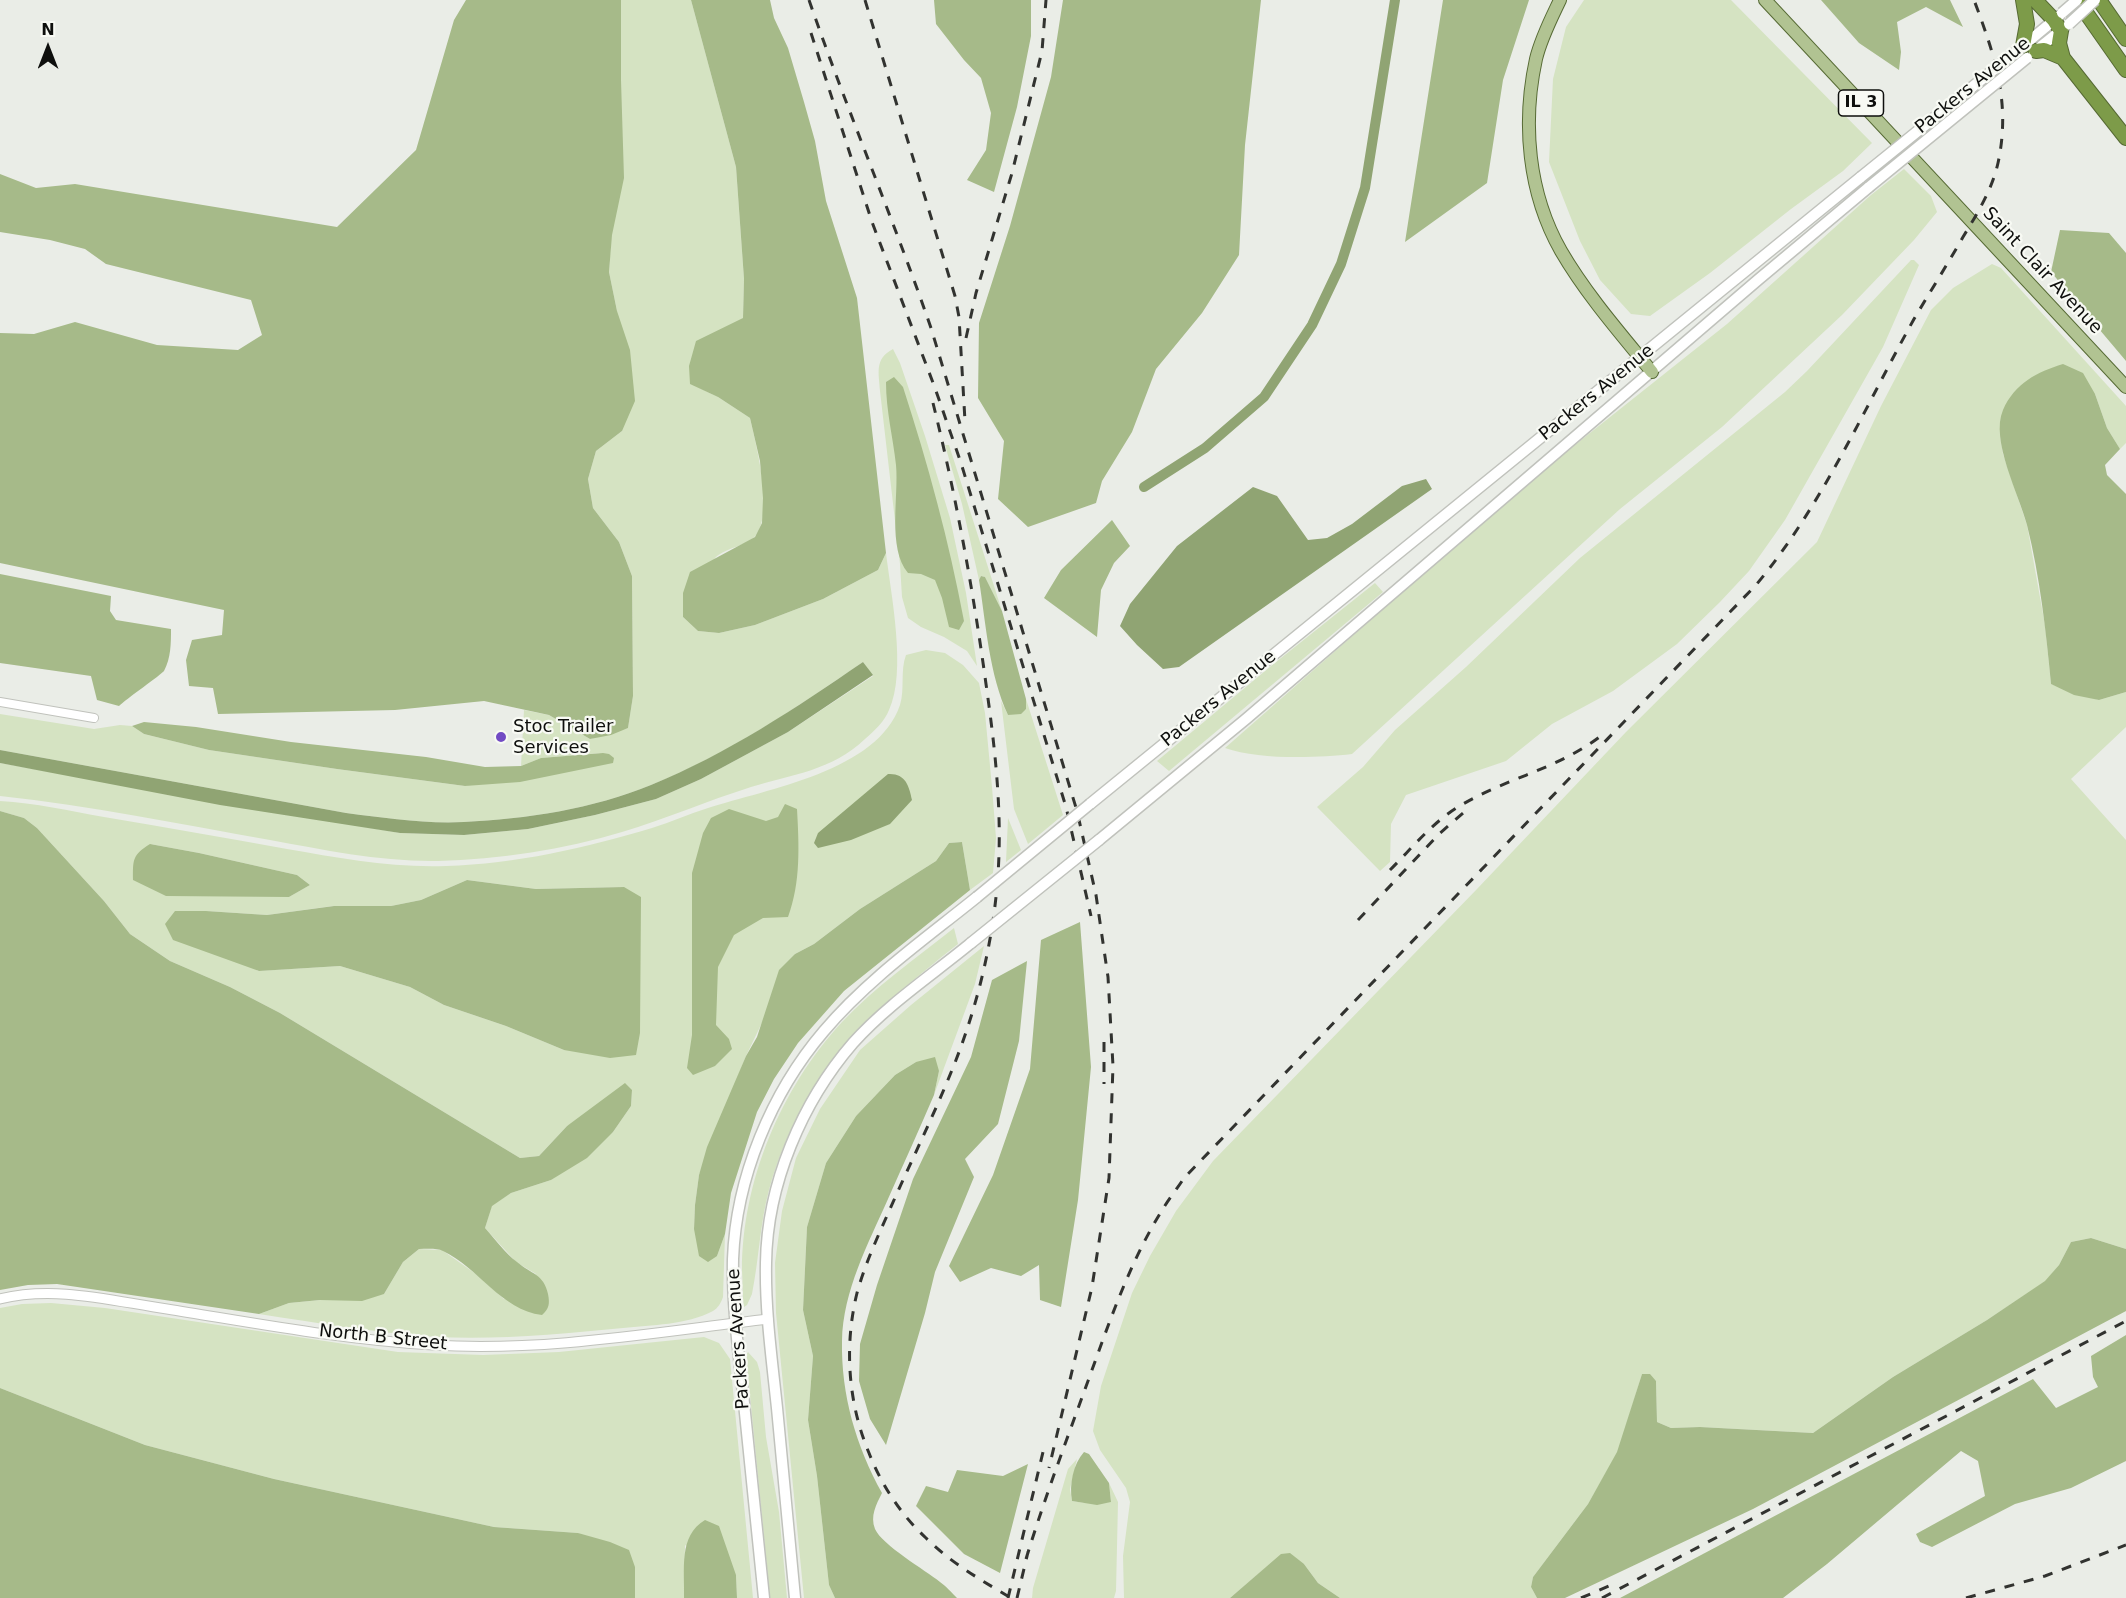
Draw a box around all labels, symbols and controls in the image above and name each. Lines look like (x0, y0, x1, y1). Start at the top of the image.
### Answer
north arrow (18, 18, 78, 78)
text: N (41, 20, 55, 39)
street label: Packers Avenue (1911, 33, 2035, 139)
road number: IL 3 (1838, 90, 1884, 116)
street label: Saint Clair Avenue (1978, 203, 2106, 339)
street label: Packers Avenue (1535, 340, 1659, 446)
street label: Packers Avenue (1157, 646, 1281, 752)
place label: Stoc Trailer Services (513, 716, 613, 758)
marker: Stoc Trailer Services (494, 730, 508, 744)
street label: Packers Avenue (723, 1268, 755, 1410)
street label: North B Street (318, 1321, 448, 1355)

